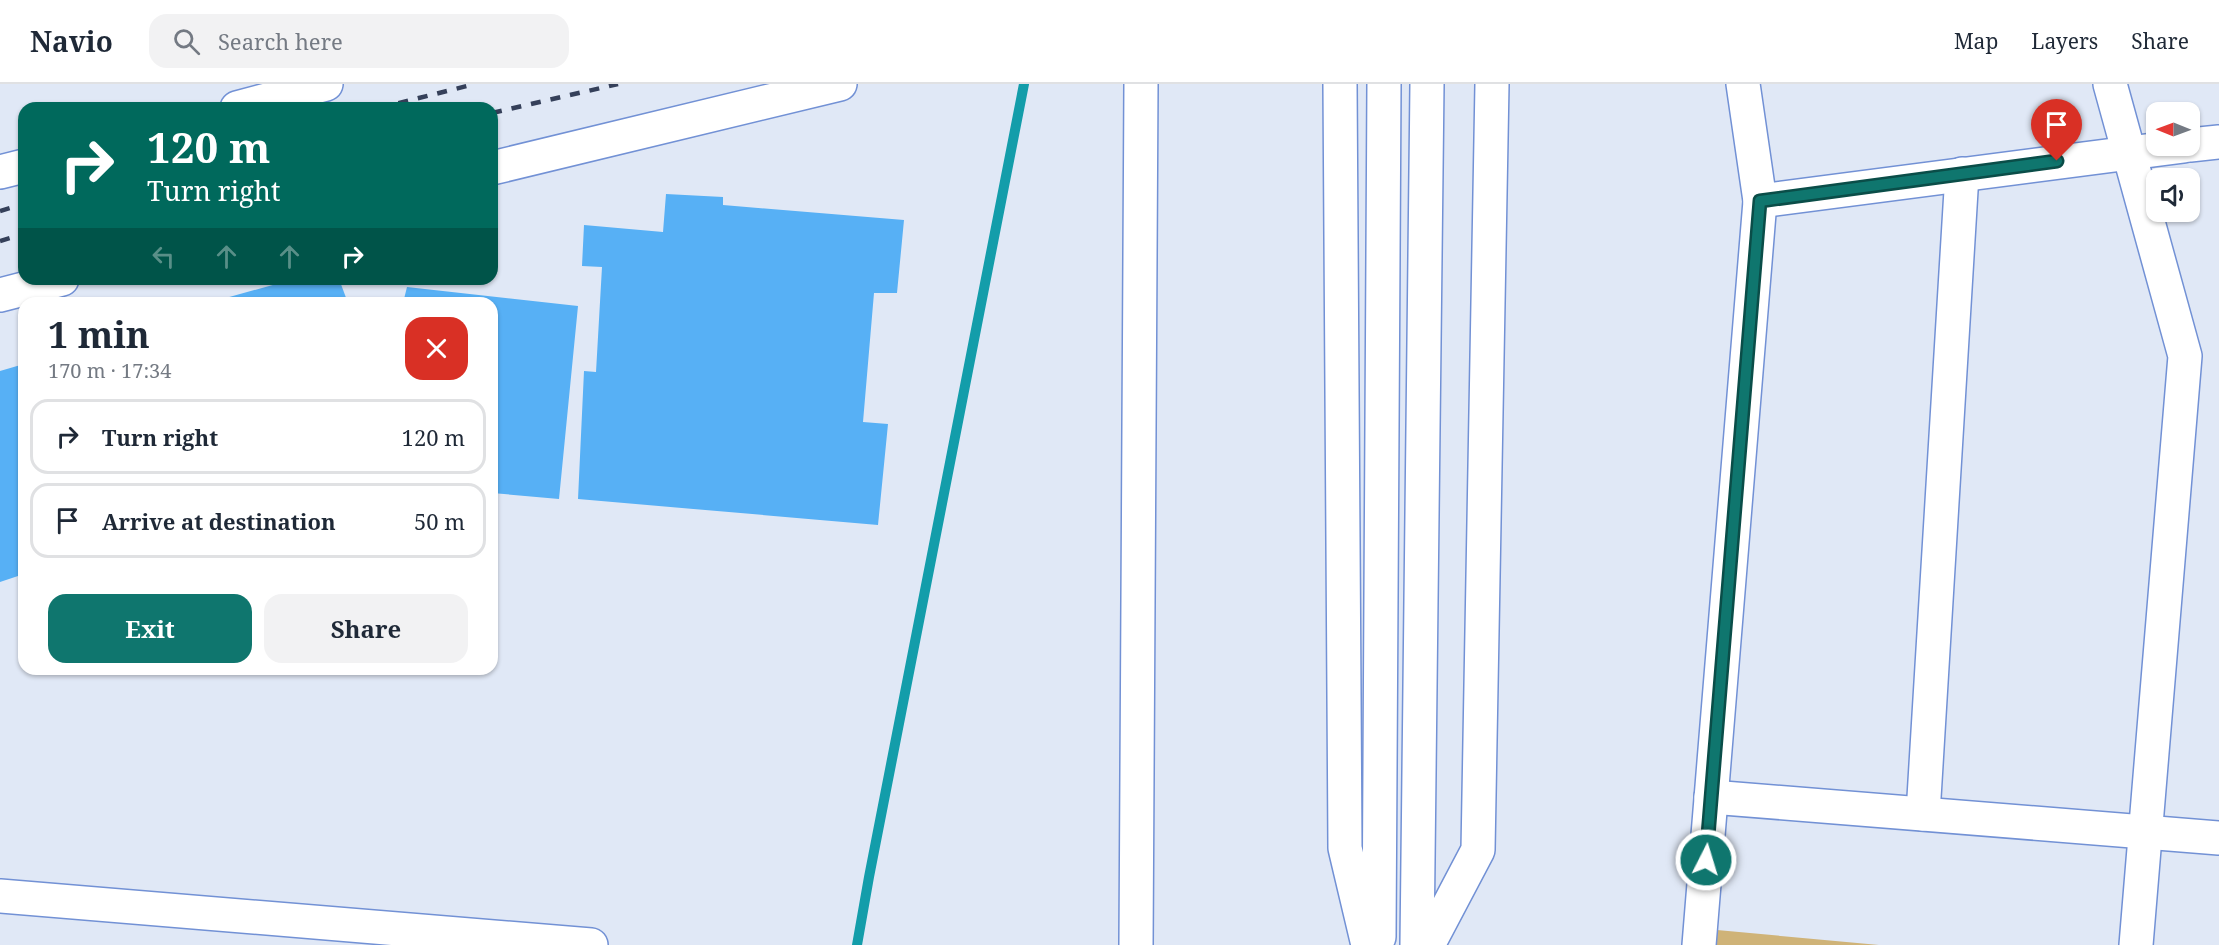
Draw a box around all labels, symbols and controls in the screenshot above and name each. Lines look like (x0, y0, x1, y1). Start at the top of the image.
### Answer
search box (149, 14, 569, 68)
text: Navio (30, 22, 113, 60)
icon: search (170, 25, 203, 58)
text: Search here (218, 26, 343, 56)
text: Map (1954, 27, 1998, 55)
text: Layers (2031, 27, 2098, 55)
text: Share (2131, 27, 2189, 55)
pin (2031, 99, 2082, 161)
north arrow (2146, 102, 2200, 156)
map controls (2146, 102, 2200, 222)
icon: arrive (2040, 108, 2073, 141)
text: 120 m (147, 118, 271, 175)
icon: right (48, 126, 126, 204)
button: sound (2146, 168, 2200, 222)
text: Turn right (147, 172, 280, 209)
icon: left (147, 240, 180, 273)
icon: ahead (210, 240, 243, 273)
icon: ahead (273, 240, 306, 273)
icon: right (336, 240, 369, 273)
text: 1 min (48, 310, 150, 359)
button: close (405, 317, 468, 380)
text: 170 m · 17:34 (48, 357, 171, 384)
icon: right (51, 420, 84, 453)
text: Turn right (102, 422, 218, 452)
text: 120 m (402, 422, 465, 452)
icon: arrive (51, 504, 84, 537)
text: Arrive at destination (102, 506, 336, 536)
text: 50 m (414, 506, 465, 536)
button: Exit (48, 594, 252, 663)
button: Share (264, 594, 468, 663)
position arrow (1674, 828, 1738, 892)

